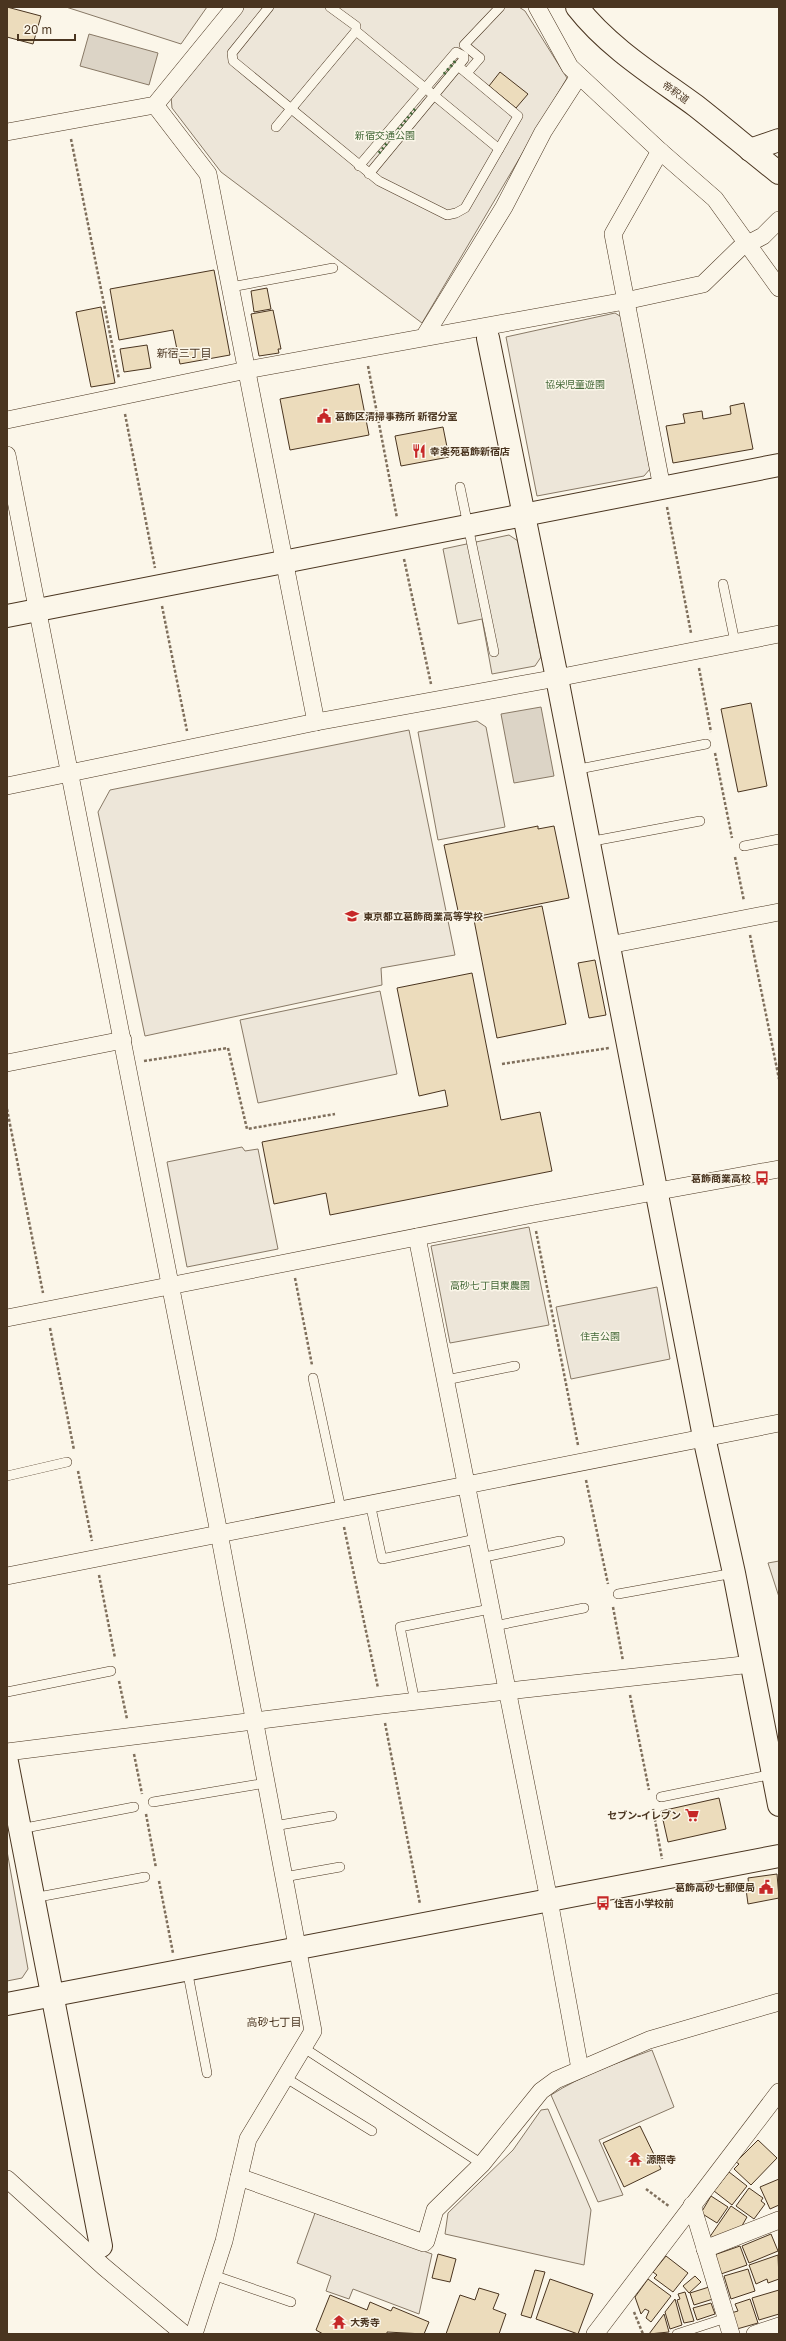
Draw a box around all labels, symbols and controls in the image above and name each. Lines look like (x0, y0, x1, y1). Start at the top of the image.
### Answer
scale bar (18, 16, 75, 42)
text: 20 m (24, 22, 52, 37)
street label: 帝釈道 (660, 78, 692, 106)
park label: 新宿交通公園 (355, 129, 415, 141)
district label: 新宿三丁目 (157, 346, 212, 359)
park label: 協栄児童遊園 (545, 378, 605, 390)
public building icon: 葛飾区清掃事務所 新宿分室 (316, 408, 332, 424)
place label: 葛飾区清掃事務所 新宿分室 (335, 410, 458, 422)
restaurant icon: 幸楽苑葛飾新宿店 (411, 443, 427, 459)
place label: 幸楽苑葛飾新宿店 (430, 445, 510, 457)
school or university icon: 東京都立葛飾商業高等学校 (344, 908, 360, 924)
place label: 東京都立葛飾商業高等学校 (363, 910, 483, 922)
bus stop icon: 葛飾商業高校 (754, 1170, 770, 1186)
place label: 葛飾商業高校 (691, 1172, 751, 1184)
park label: 高砂七丁目東農園 (450, 1279, 530, 1291)
park label: 住吉公園 (580, 1330, 620, 1342)
supermarket icon: セブン-イレブン (684, 1807, 700, 1823)
place label: セブン-イレブン (607, 1809, 681, 1821)
public building icon: 葛飾高砂七郵便局 (758, 1879, 774, 1895)
place label: 葛飾高砂七郵便局 (675, 1881, 755, 1893)
bus stop icon: 住吉小学校前 (595, 1895, 611, 1911)
place label: 住吉小学校前 (614, 1897, 674, 1909)
district label: 高砂七丁目 (247, 2015, 302, 2028)
temple icon: 源照寺 (627, 2151, 643, 2167)
place label: 源照寺 (646, 2153, 676, 2165)
temple icon: 大秀寺 (331, 2314, 347, 2330)
place label: 大秀寺 (350, 2316, 380, 2328)

